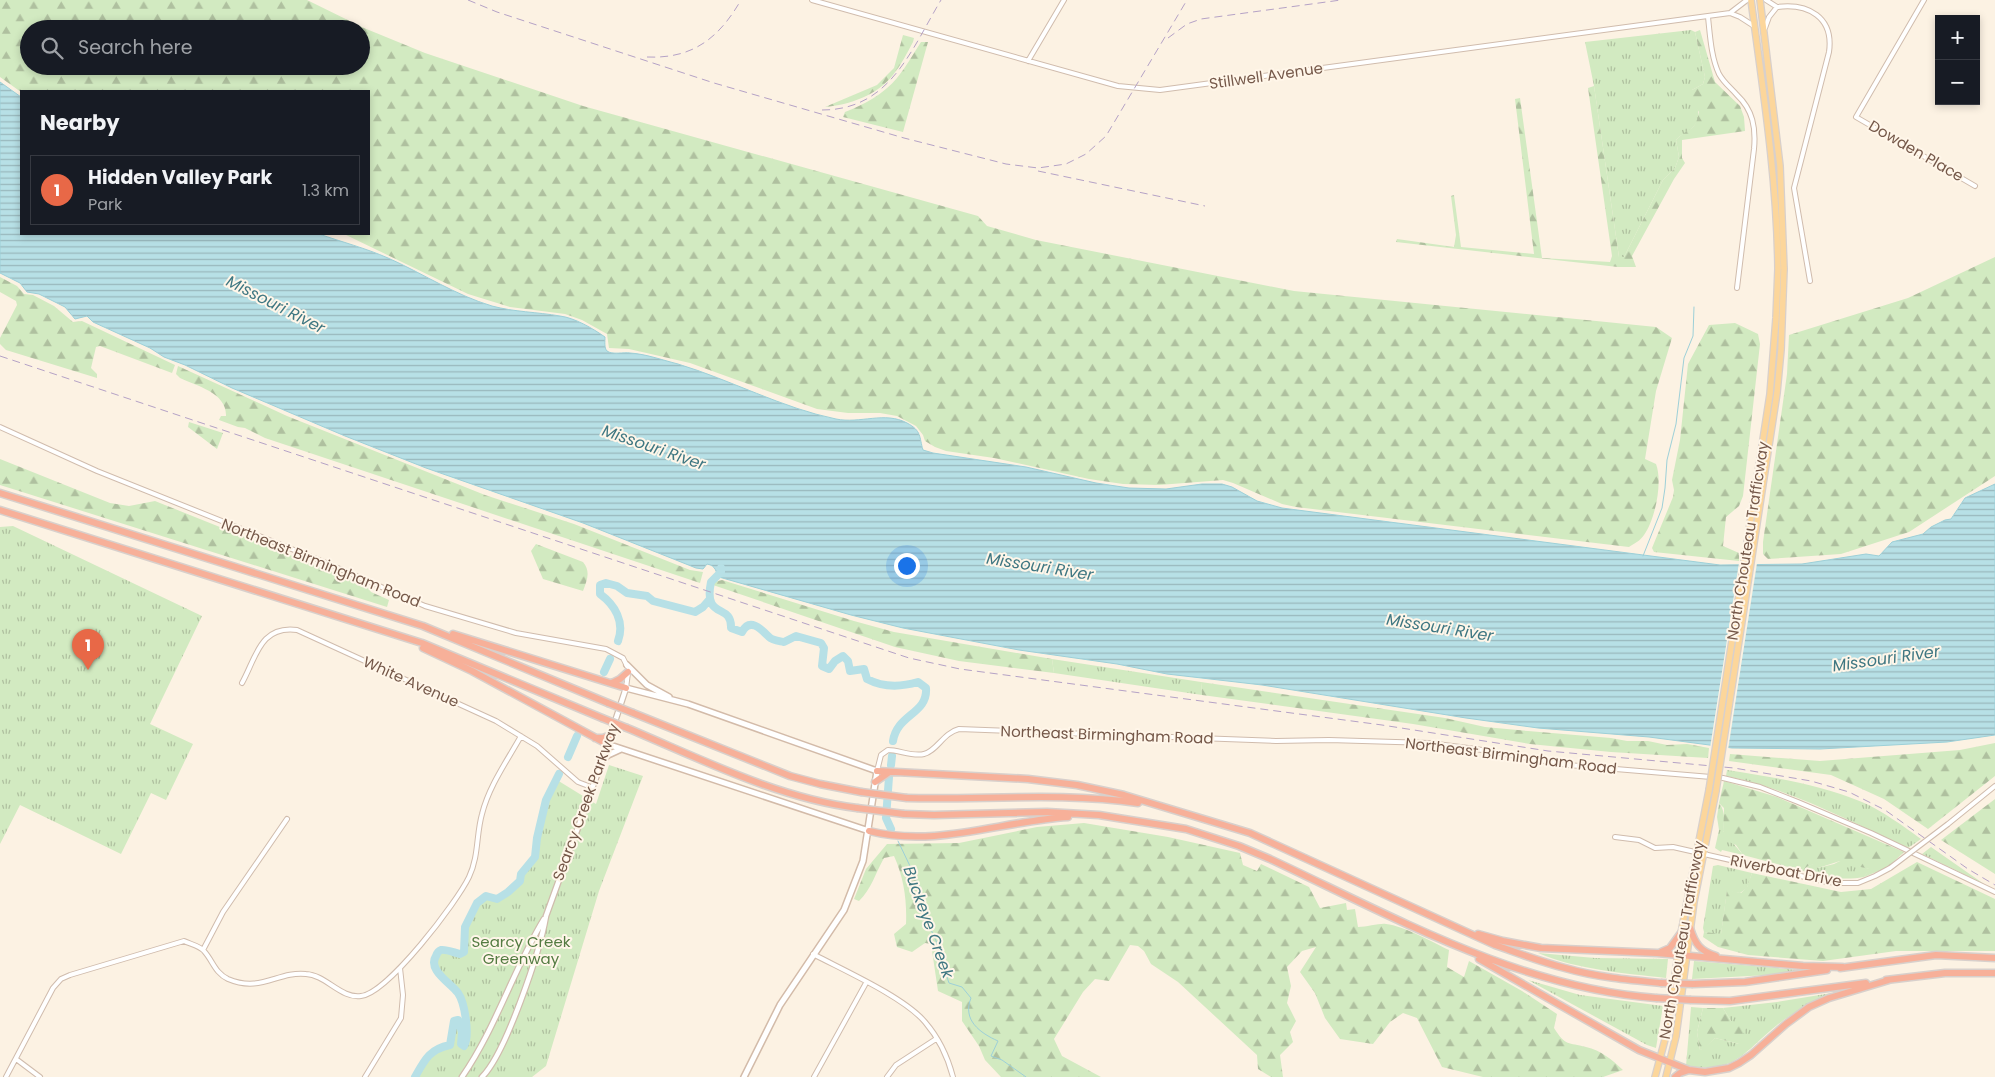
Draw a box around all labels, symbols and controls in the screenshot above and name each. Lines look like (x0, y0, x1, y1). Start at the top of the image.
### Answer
map controls (1935, 15, 1980, 105)
button: + (1935, 15, 1980, 60)
search box (20, 20, 370, 75)
icon: search (38, 34, 66, 62)
text: Search here (78, 34, 192, 61)
street label: Stillwell Avenue (1208, 57, 1324, 94)
button: − (1935, 60, 1980, 105)
text: Nearby (40, 108, 120, 137)
street label: Dowden Place (1865, 115, 1968, 186)
text: Hidden Valley Park (88, 164, 272, 191)
text: 1 (54, 179, 60, 202)
text: 1.3 km (302, 179, 349, 202)
text: Park (88, 193, 122, 216)
water label: Missouri River (222, 270, 330, 340)
water label: Missouri River (599, 419, 710, 476)
street label: North Chouteau Trafficway (1721, 439, 1774, 642)
street label: Northeast Birmingham Road (218, 513, 424, 612)
water label: Missouri River (985, 547, 1096, 586)
your location (894, 553, 920, 579)
water label: Missouri River (1385, 608, 1496, 647)
pin: 1 (72, 629, 104, 670)
water label: Missouri River (1831, 639, 1942, 677)
street label: White Avenue (360, 651, 463, 712)
street label: Searcy Creek Parkway (547, 720, 624, 883)
street label: Northeast Birmingham Road (1000, 720, 1214, 749)
street label: Northeast Birmingham Road (1404, 732, 1618, 779)
street label: North Chouteau Trafficway (1654, 839, 1709, 1041)
street label: Riverboat Drive (1729, 849, 1844, 892)
water label: Buckeye Creek (898, 863, 960, 982)
park label: Searcy Creek Greenway (472, 931, 571, 969)

